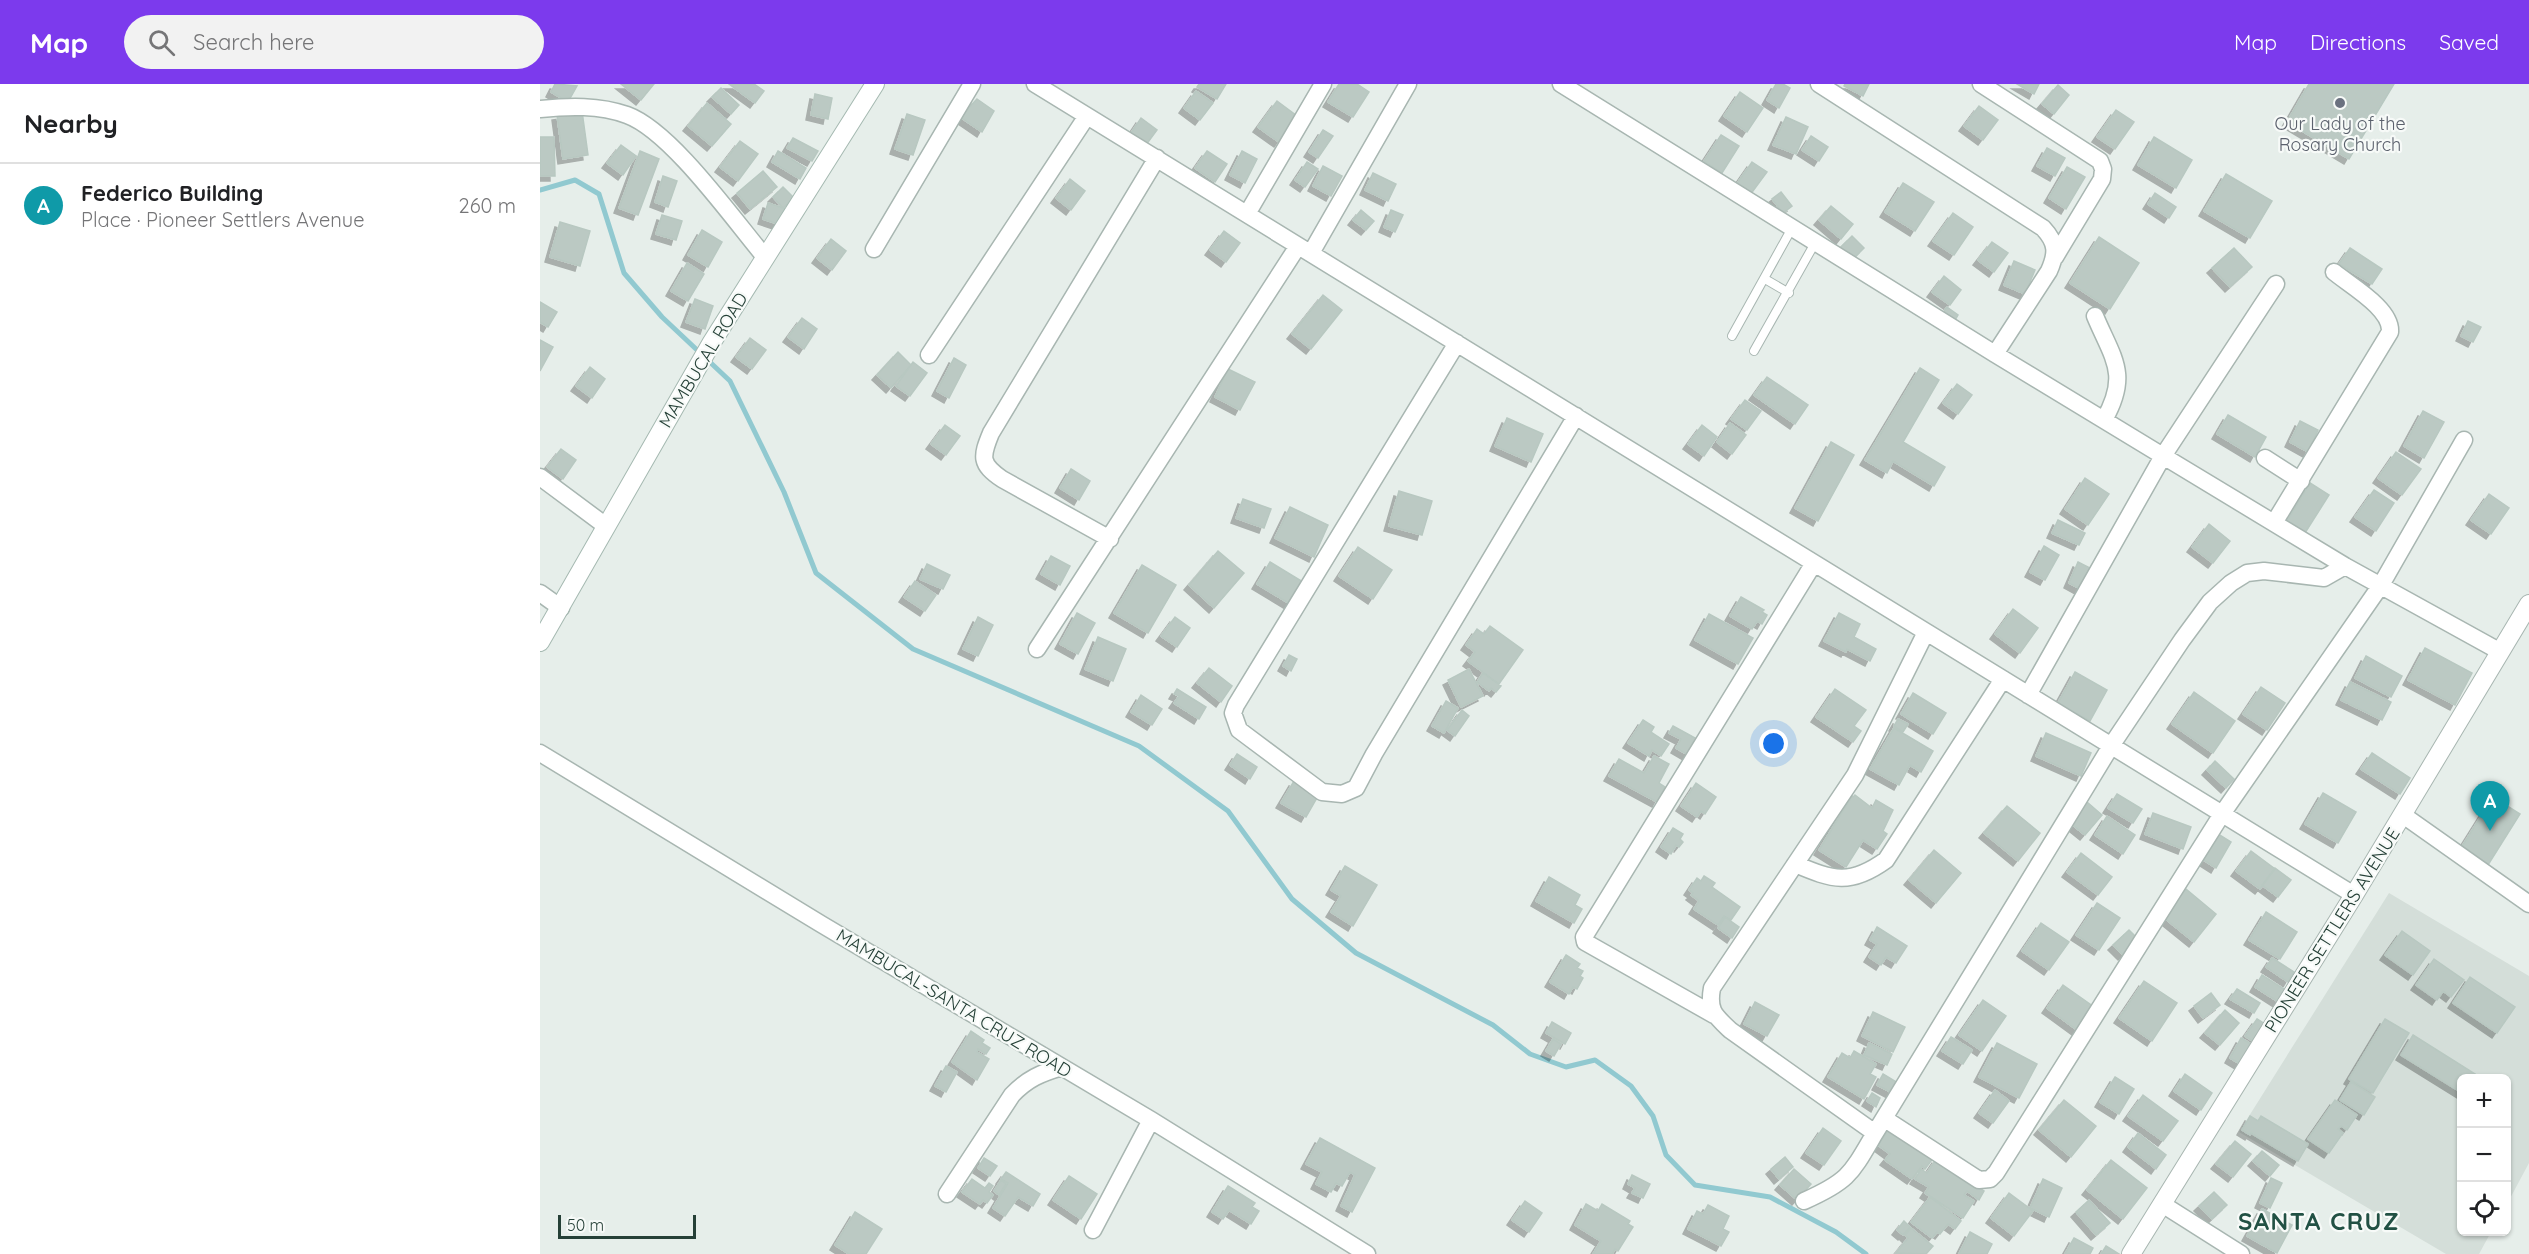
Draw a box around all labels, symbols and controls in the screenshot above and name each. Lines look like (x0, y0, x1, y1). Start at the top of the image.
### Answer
search box (124, 15, 544, 69)
text: Map (30, 25, 88, 60)
icon: search (145, 26, 178, 59)
text: Search here (193, 28, 315, 56)
text: Map (2234, 29, 2277, 55)
text: Directions (2310, 29, 2406, 55)
text: Saved (2439, 29, 2499, 55)
marker: Our Lady of the Rosary Church (2333, 96, 2347, 110)
text: Nearby (24, 107, 118, 140)
place label: Our Lady of the Rosary Church (2274, 112, 2406, 156)
text: Federico Building (81, 179, 263, 207)
text: A (37, 193, 50, 218)
text: 260 m (459, 193, 516, 218)
text: Place · Pioneer Settlers Avenue (81, 207, 364, 232)
street label: MAMBUCAL ROAD (653, 288, 753, 432)
your location (1759, 729, 1788, 758)
pin: A (2470, 782, 2510, 831)
street label: PIONEER SETTLERS AVENUE (2259, 823, 2405, 1037)
street label: MAMBUCAL-SANTA CRUZ ROAD (832, 923, 1076, 1083)
map controls (2457, 1074, 2511, 1236)
button: + (2457, 1074, 2511, 1128)
button: − (2457, 1128, 2511, 1182)
button: locate (2457, 1182, 2511, 1236)
district label: SANTA CRUZ (2238, 1206, 2400, 1236)
scale bar (558, 1212, 696, 1240)
text: 50 m (567, 1215, 604, 1235)

